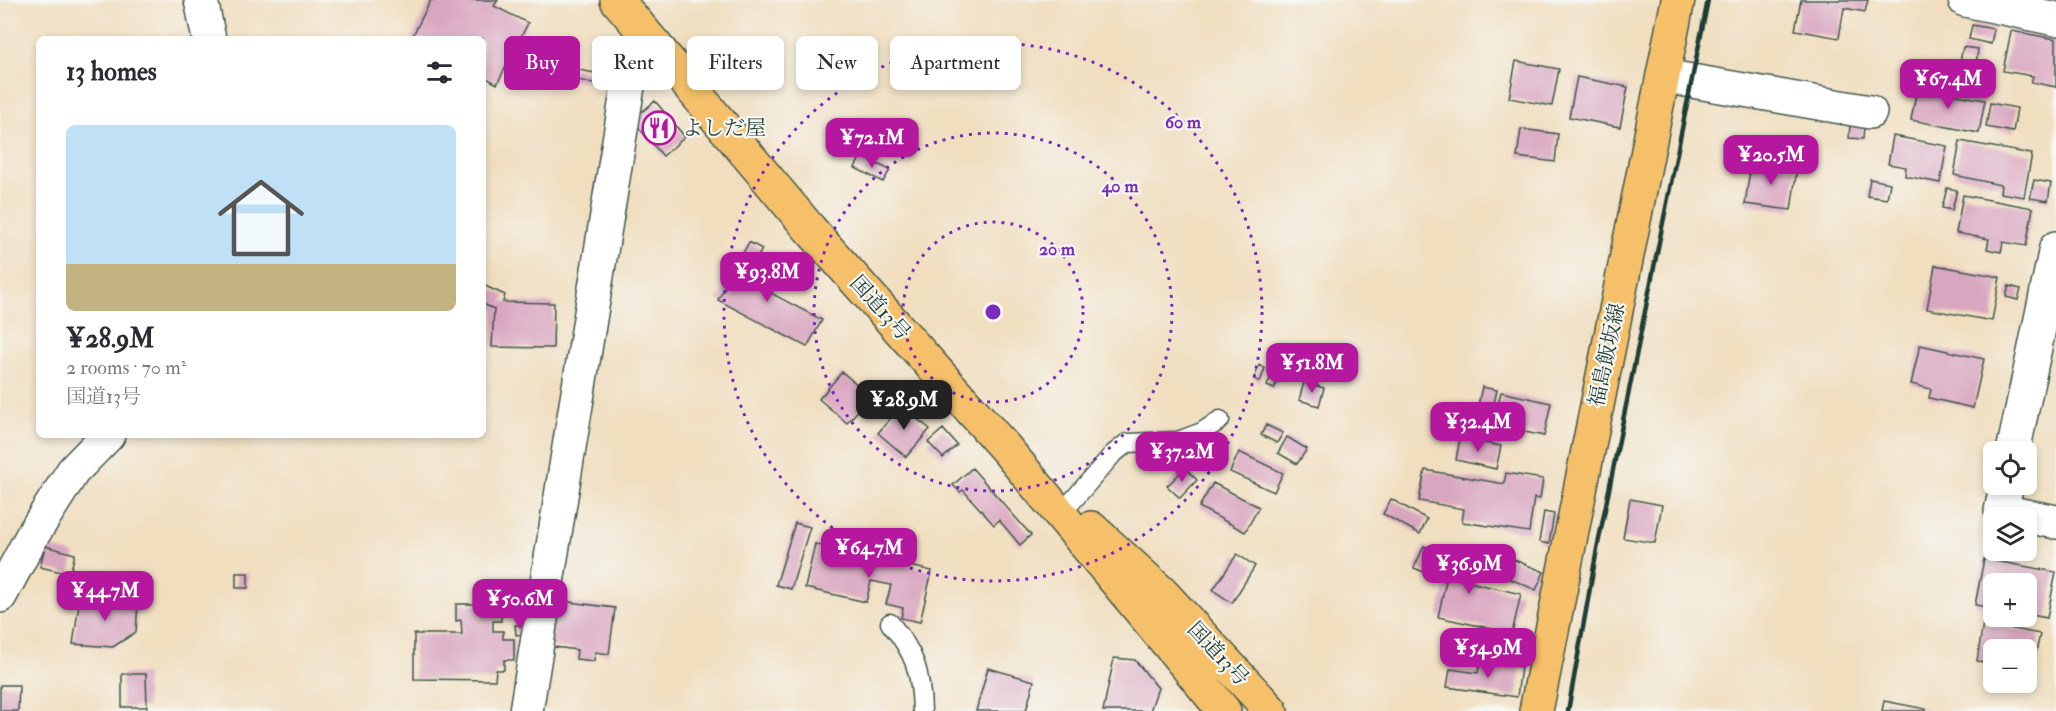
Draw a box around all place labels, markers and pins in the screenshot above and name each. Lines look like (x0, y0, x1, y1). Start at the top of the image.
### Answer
pin: ¥67.4M (1899, 59, 1997, 110)
restaurant icon: よしだ屋 (641, 110, 677, 146)
place label: よしだ屋 (682, 115, 766, 142)
pin: ¥72.1M (823, 118, 921, 169)
pin: ¥20.5M (1722, 135, 1820, 186)
pin: ¥93.8M (718, 252, 816, 303)
centre of rings (983, 302, 1003, 322)
pin: ¥51.8M (1263, 343, 1361, 394)
pin: ¥28.9M (855, 380, 953, 431)
pin: ¥32.4M (1429, 402, 1527, 453)
pin: ¥37.2M (1133, 432, 1231, 483)
pin: ¥64.7M (820, 528, 918, 579)
pin: ¥36.9M (1420, 544, 1518, 595)
pin: ¥44.7M (56, 571, 154, 622)
pin: ¥50.6M (471, 579, 569, 630)
pin: ¥54.9M (1439, 628, 1537, 679)

